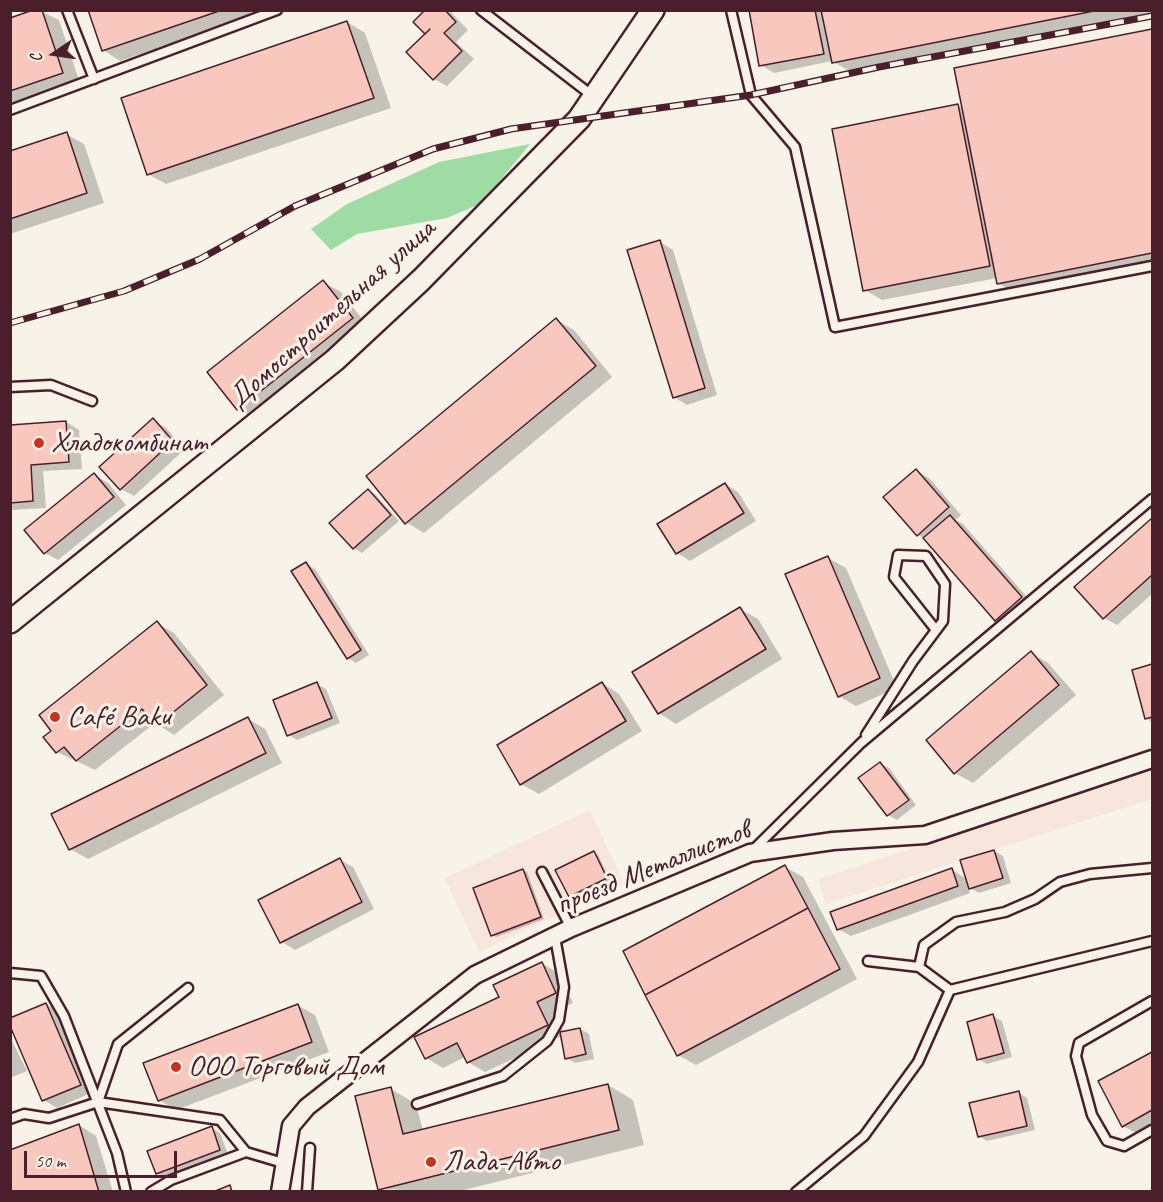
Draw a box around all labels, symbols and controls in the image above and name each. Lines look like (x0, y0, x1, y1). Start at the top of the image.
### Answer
north arrow (24, 24, 84, 84)
text: С (26, 52, 47, 64)
street label: Домостроительная улица (221, 211, 443, 417)
place label: Хладокомбинат (51, 425, 207, 461)
marker: Хладокомбинат (32, 436, 46, 450)
place label: Café Baku (67, 699, 171, 735)
marker: Café Baku (48, 710, 62, 724)
street label: проезд Металлистов (551, 813, 755, 923)
place label: ООО Торговый Дом (188, 1049, 384, 1085)
marker: ООО Торговый Дом (169, 1060, 183, 1074)
scale bar (27, 1139, 180, 1177)
place label: Лада-Авто (443, 1144, 560, 1180)
text: 50 m (35, 1150, 66, 1172)
marker: Лада-Авто (424, 1155, 438, 1169)

